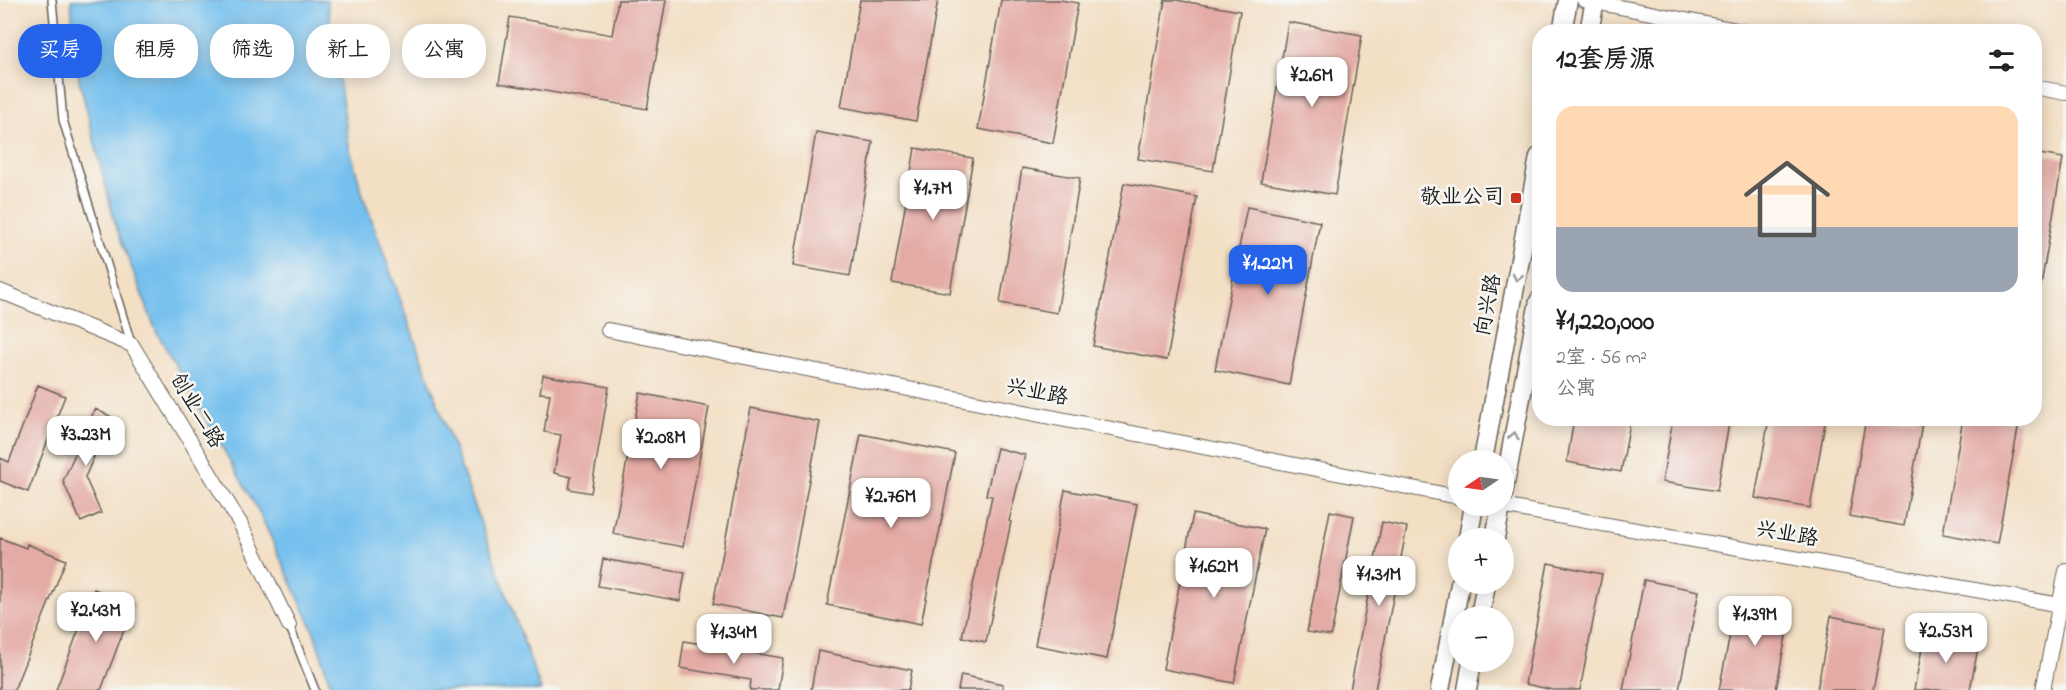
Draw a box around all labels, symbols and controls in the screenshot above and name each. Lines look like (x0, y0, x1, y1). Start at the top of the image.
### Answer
chip: 买房 (18, 24, 102, 78)
chip: 租房 (114, 24, 198, 78)
chip: 筛选 (210, 24, 294, 78)
chip: 新上 (306, 24, 390, 78)
chip: 公寓 (402, 24, 486, 78)
text: 12套房源 (1556, 42, 1655, 80)
icon: filters (1985, 44, 2018, 77)
pin: ¥2.6M (1270, 57, 1354, 108)
text: ¥2.6M (1291, 62, 1333, 91)
icon: home (1733, 145, 1841, 253)
pin: ¥1.7M (891, 170, 975, 221)
text: ¥1.7M (914, 175, 952, 204)
place label: 敬业公司 (1420, 183, 1504, 213)
marker: 敬业公司 (1509, 191, 1523, 205)
pin: ¥1.22M (1219, 245, 1317, 296)
text: ¥1.22M (1243, 250, 1293, 279)
street label: 向兴路 (1468, 271, 1510, 339)
one-way arrow (1511, 271, 1524, 281)
text: ¥1,220,000 (1556, 304, 1654, 342)
text: 2室 · 56 m² (1556, 344, 1647, 373)
street label: 创业二路 (162, 367, 230, 455)
street label: 兴业路 (1003, 372, 1071, 414)
text: 公寓 (1556, 375, 1596, 404)
pin: ¥3.23M (37, 416, 135, 467)
pin: ¥2.08M (612, 419, 710, 470)
text: ¥3.23M (61, 421, 111, 450)
text: ¥2.08M (636, 424, 686, 453)
one-way arrow (1507, 432, 1520, 442)
north arrow (1448, 450, 1514, 516)
map controls (1448, 450, 1514, 672)
pin: ¥2.76M (842, 478, 940, 529)
text: ¥2.76M (866, 483, 917, 512)
street label: 兴业路 (1753, 515, 1821, 555)
button: + (1448, 528, 1514, 594)
pin: ¥1.62M (1165, 548, 1263, 599)
text: ¥1.62M (1189, 553, 1239, 582)
pin: ¥1.31M (1330, 556, 1428, 607)
text: ¥1.31M (1357, 561, 1402, 590)
pin: ¥2.43M (47, 592, 145, 643)
pin: ¥1.39M (1706, 596, 1804, 647)
text: ¥2.43M (71, 597, 121, 626)
text: ¥1.39M (1733, 601, 1777, 630)
button: − (1448, 606, 1514, 672)
pin: ¥2.53M (1897, 613, 1995, 664)
pin: ¥1.34M (685, 614, 783, 665)
text: ¥2.53M (1919, 618, 1973, 647)
text: ¥1.34M (711, 619, 757, 648)

